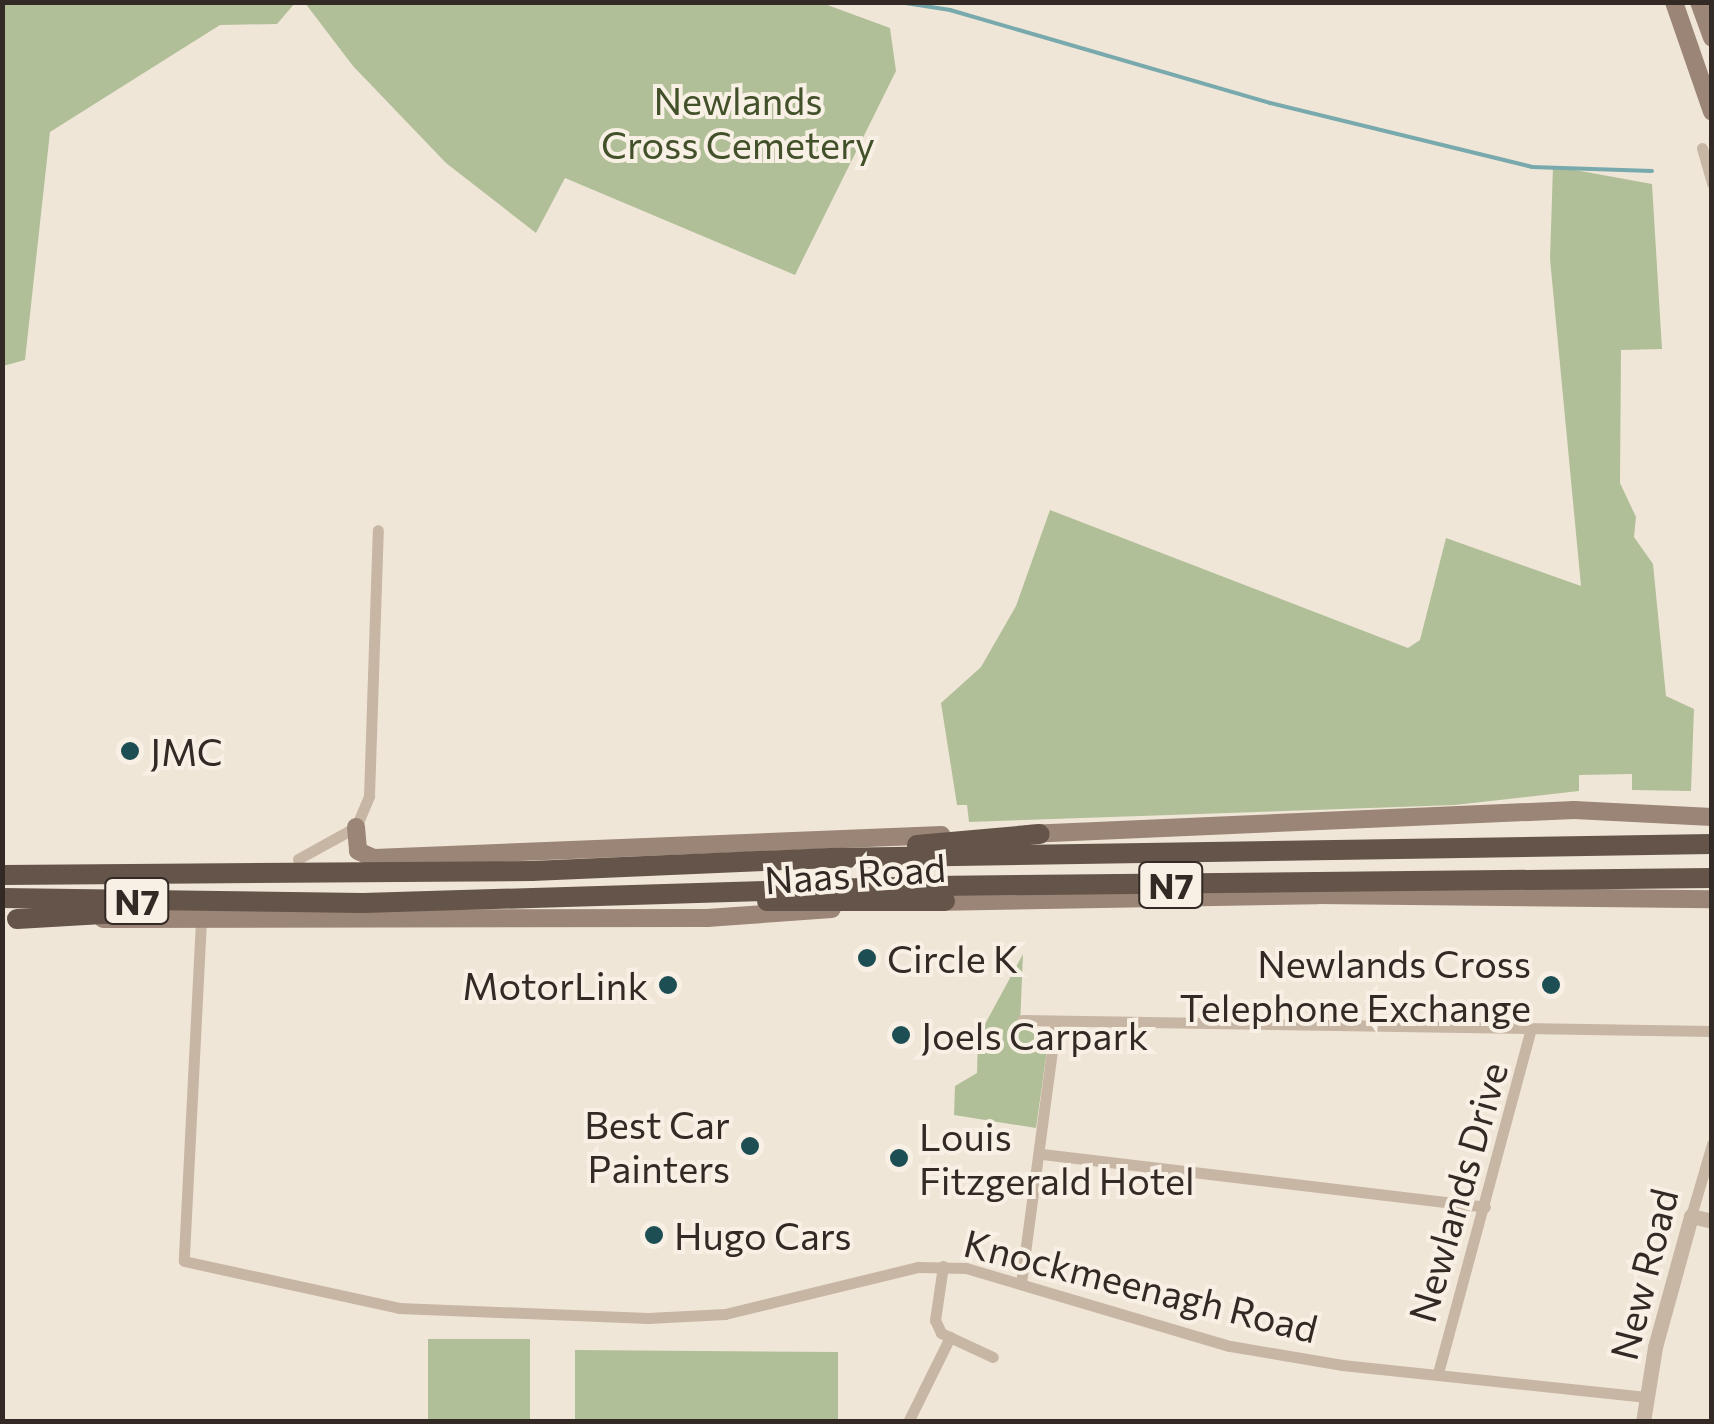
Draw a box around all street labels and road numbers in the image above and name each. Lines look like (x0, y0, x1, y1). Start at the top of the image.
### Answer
street label: Naas Road (763, 844, 947, 902)
road number: N7 (1136, 855, 1206, 915)
road number: N7 (102, 871, 172, 931)
street label: Newlands Drive (1398, 1057, 1516, 1327)
street label: New Road (1600, 1184, 1686, 1364)
street label: Knockmeenagh Road (960, 1219, 1322, 1351)

